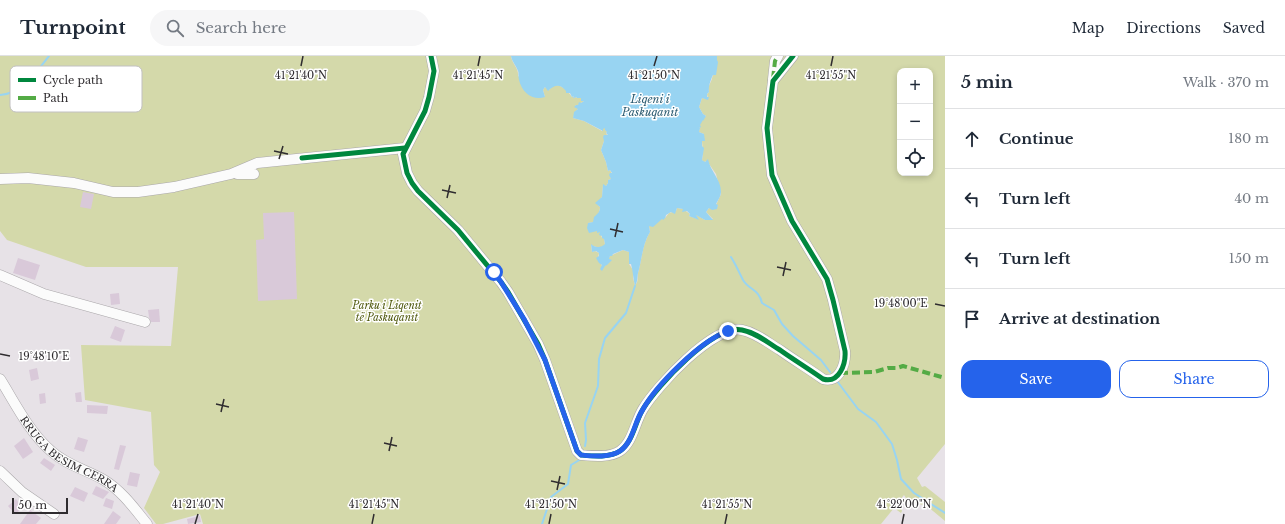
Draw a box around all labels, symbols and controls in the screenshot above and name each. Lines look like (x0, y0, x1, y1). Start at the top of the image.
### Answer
search box (150, 10, 430, 46)
text: Turnpoint (20, 16, 126, 39)
icon: search (164, 17, 186, 39)
text: Search here (196, 18, 286, 37)
text: Map (1072, 19, 1104, 37)
text: Directions (1126, 19, 1201, 37)
text: Saved (1223, 19, 1265, 37)
legend (10, 66, 142, 112)
map controls (897, 68, 933, 176)
button: + (897, 68, 933, 104)
text: 41°21'40"N (275, 69, 327, 82)
text: 41°21'45"N (453, 69, 503, 82)
text: 41°21'50"N (628, 69, 680, 82)
text: 41°21'55"N (806, 69, 856, 82)
text: 5 min (961, 72, 1013, 93)
text: Cycle path (43, 73, 103, 87)
text: Walk · 370 m (1183, 74, 1269, 91)
text: Path (43, 91, 69, 105)
water label: Liqeni i Paskuqanit (621, 92, 678, 119)
button: − (897, 104, 933, 140)
icon: ahead (961, 128, 983, 150)
text: Continue (999, 129, 1074, 148)
text: 180 m (1228, 130, 1269, 147)
button: locate (897, 140, 933, 176)
icon: left (961, 188, 983, 210)
text: Turn left (999, 189, 1070, 208)
text: 40 m (1234, 190, 1269, 207)
icon: left (961, 248, 983, 270)
text: Turn left (999, 249, 1070, 268)
text: 150 m (1229, 250, 1269, 267)
route start (485, 263, 503, 281)
text: 19°48'00"E (874, 297, 928, 310)
park label: Parku i Liqenit të Paskuqanit (351, 299, 422, 324)
icon: arrive (961, 308, 983, 330)
text: Arrive at destination (999, 309, 1160, 328)
route end (719, 322, 737, 340)
text: 19°48'10"E (19, 350, 69, 363)
button: Save (961, 360, 1111, 398)
button: Share (1119, 360, 1269, 398)
street label: RRUGA BESIM CERRA (18, 414, 121, 495)
scale bar (12, 496, 68, 515)
text: 50 m (18, 498, 47, 512)
text: 41°21'40"N (172, 498, 224, 511)
text: 41°21'45"N (349, 498, 399, 511)
text: 41°21'50"N (525, 498, 577, 511)
text: 41°21'55"N (702, 498, 752, 511)
text: 41°22'00"N (876, 498, 932, 511)

